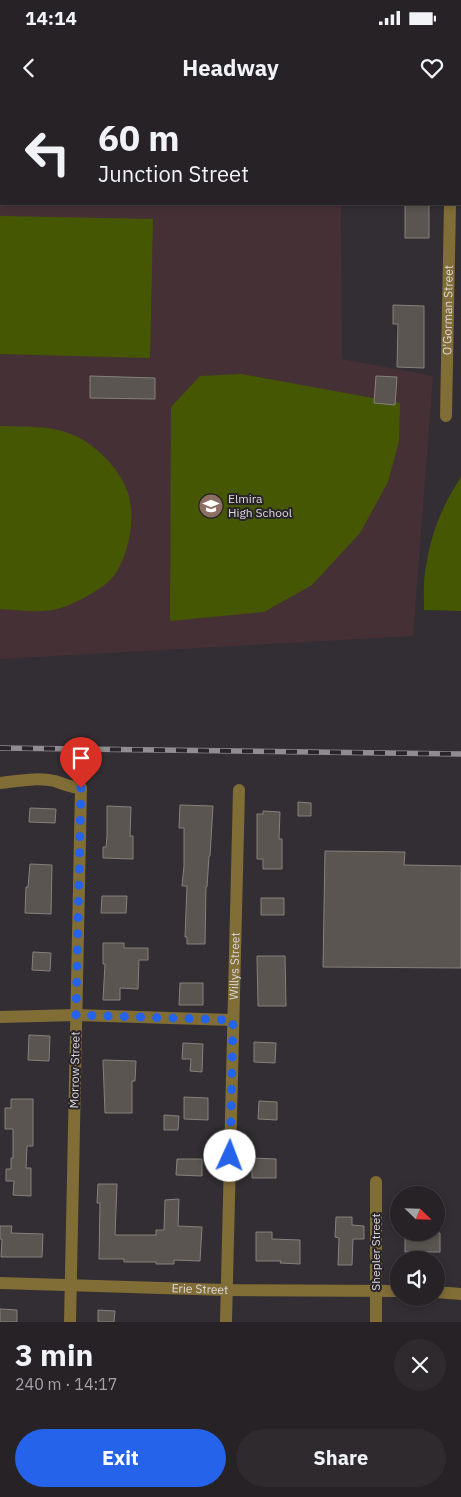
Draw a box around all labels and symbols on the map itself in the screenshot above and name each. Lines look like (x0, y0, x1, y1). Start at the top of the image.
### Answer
street label: O'Gorman Street (439, 265, 456, 355)
place label: Elmira High School (228, 491, 292, 520)
school or university icon: Elmira High School (198, 493, 224, 519)
pin (60, 737, 102, 788)
street label: Willys Street (226, 932, 243, 1000)
street label: Morrow Street (66, 1031, 83, 1109)
position arrow (203, 1129, 255, 1181)
north arrow (390, 1186, 445, 1241)
street label: Shepler Street (368, 1213, 383, 1291)
street label: Erie Street (171, 1280, 228, 1297)

